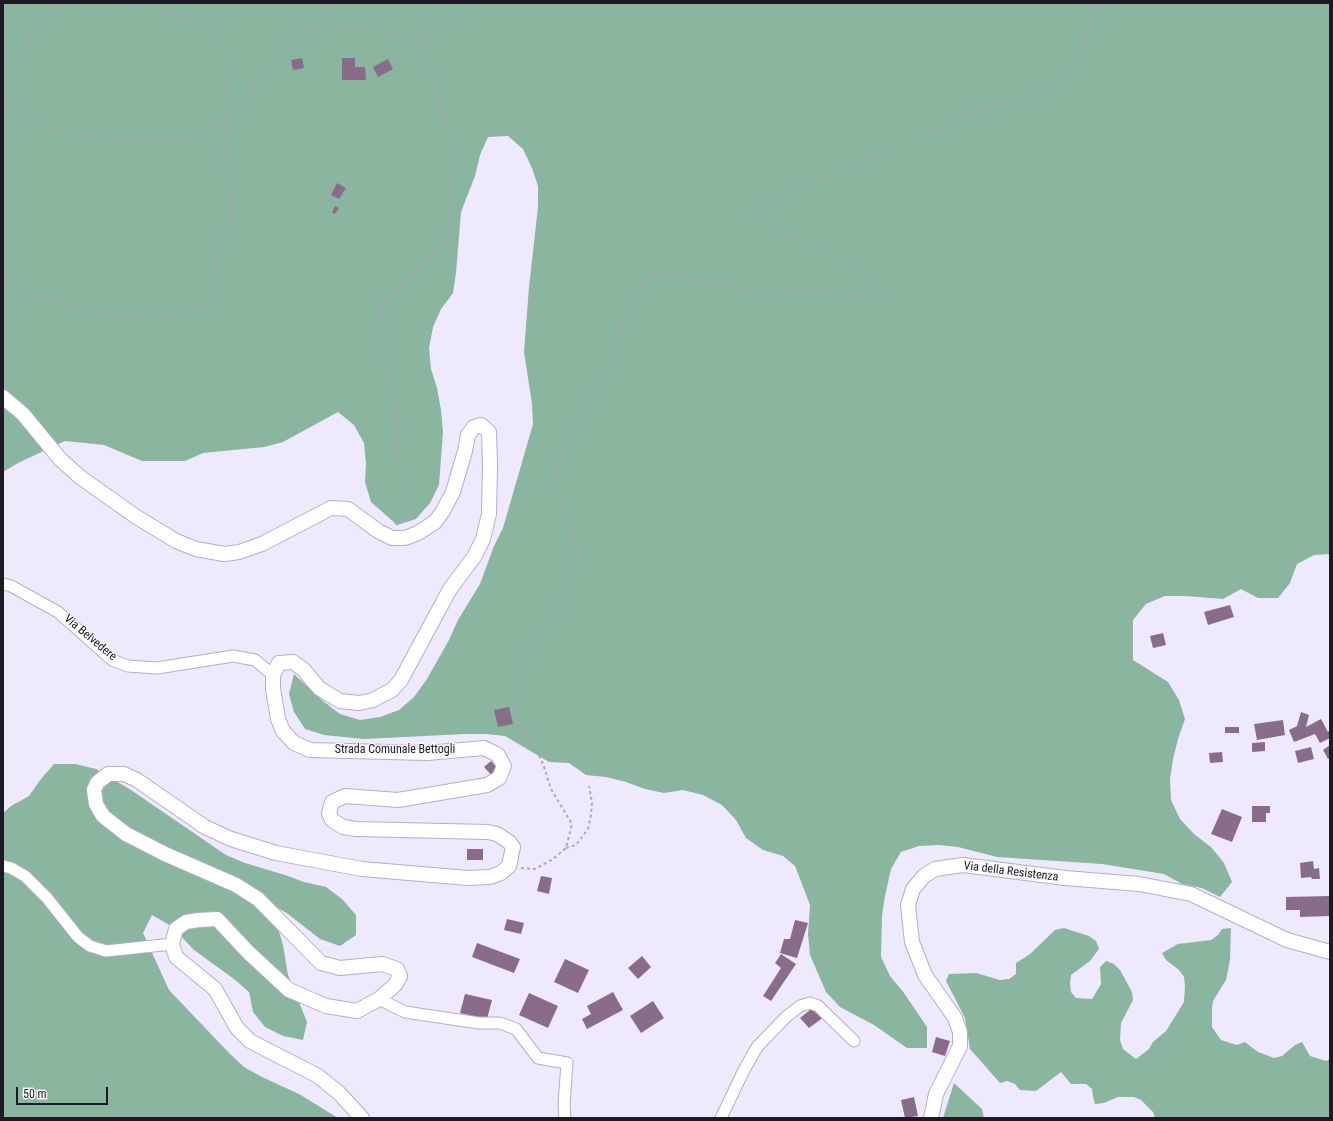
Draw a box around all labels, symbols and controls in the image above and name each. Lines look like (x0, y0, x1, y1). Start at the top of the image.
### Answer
street label: Via Belvedere (61, 612, 119, 664)
street label: Strada Comunale Bettogli (335, 743, 455, 757)
street label: Via della Resistenza (963, 859, 1059, 885)
scale bar (18, 1079, 110, 1105)
text: 50 m (23, 1087, 47, 1101)

